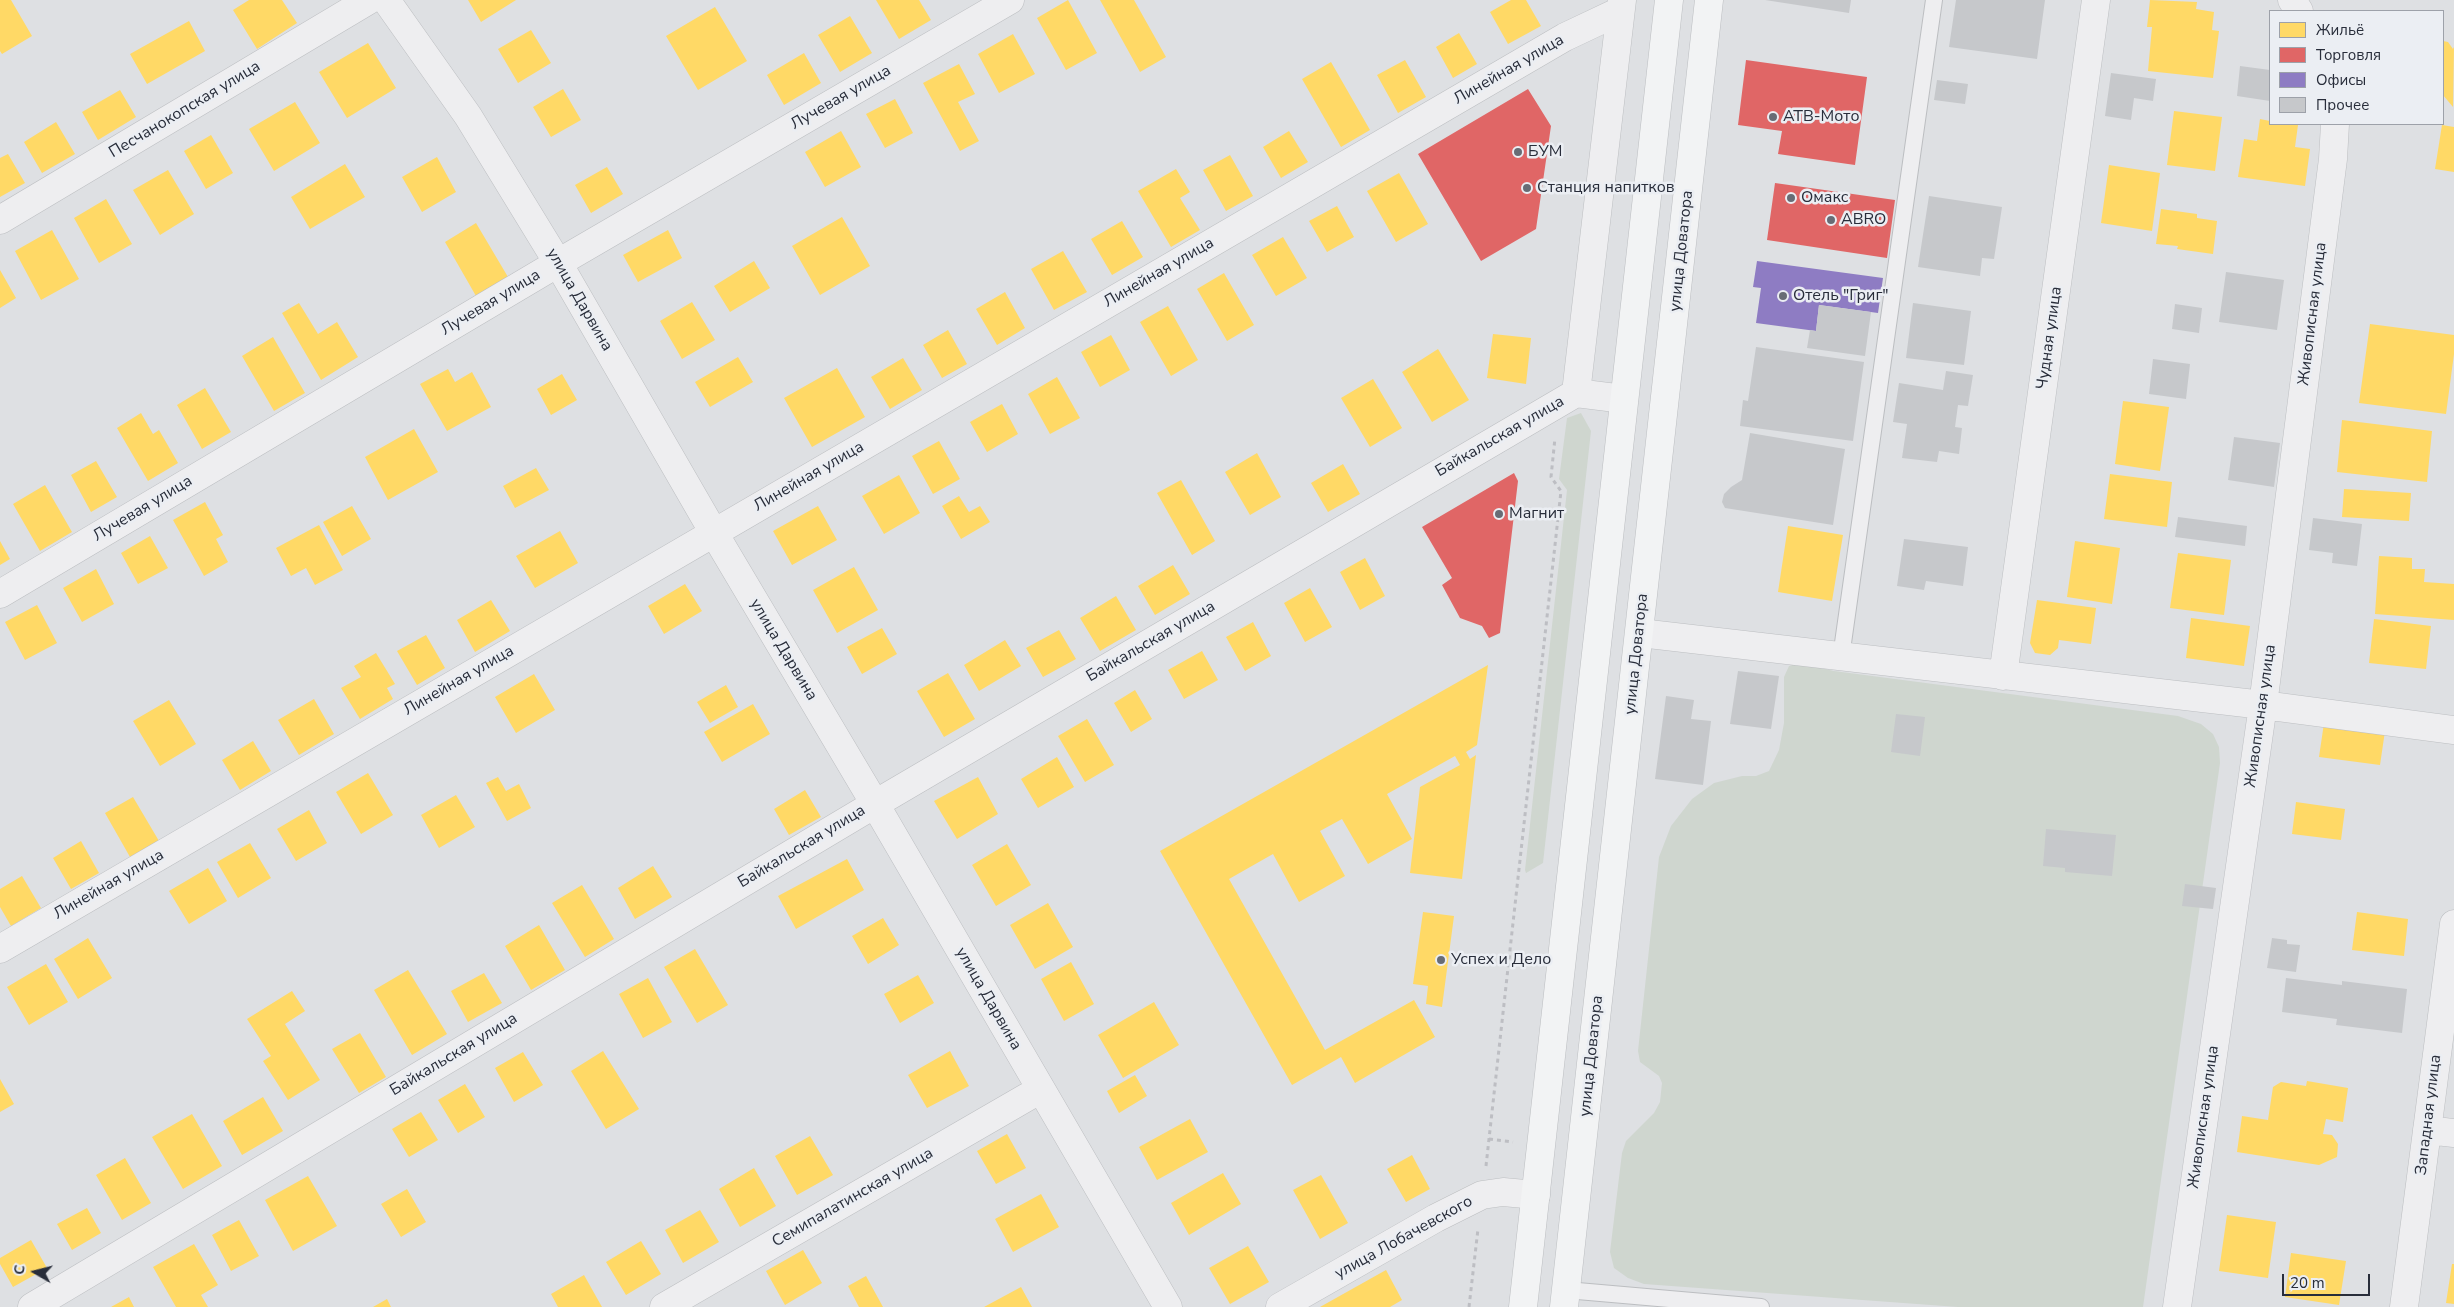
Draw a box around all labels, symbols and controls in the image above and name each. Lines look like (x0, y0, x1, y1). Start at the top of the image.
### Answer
legend (2269, 10, 2444, 125)
text: Жильё (2316, 20, 2364, 40)
street label: Линейная улица (1451, 31, 1567, 109)
text: Торговля (2316, 45, 2381, 65)
street label: Песчанокопская улица (106, 57, 264, 163)
street label: Лучевая улица (787, 62, 895, 134)
text: Офисы (2316, 70, 2366, 90)
text: Прочее (2316, 95, 2369, 115)
place label: АТВ-Мото (1783, 107, 1859, 127)
marker: АТВ-Мото (1767, 111, 1779, 123)
place label: БУМ (1528, 142, 1563, 162)
marker: БУМ (1512, 146, 1524, 158)
place label: Станция напитков (1537, 178, 1675, 198)
marker: Станция напитков (1521, 182, 1533, 194)
place label: Омакс (1801, 188, 1848, 208)
street label: улица Доватора (1666, 189, 1698, 313)
marker: Омакс (1785, 192, 1797, 204)
place label: ABRO (1841, 210, 1886, 230)
marker: ABRO (1825, 214, 1837, 226)
street label: Линейная улица (1101, 234, 1217, 312)
street label: Живописная улица (2295, 241, 2331, 387)
street label: улица Дарвина (542, 245, 616, 355)
street label: Лучевая улица (438, 266, 544, 340)
street label: Чудная улица (2033, 285, 2067, 391)
place label: Отель "Григ" (1793, 286, 1889, 306)
marker: Отель "Григ" (1777, 290, 1789, 302)
street label: Байкальская улица (1432, 392, 1568, 482)
street label: Линейная улица (751, 438, 867, 516)
street label: Лучевая улица (90, 472, 196, 546)
place label: Магнит (1509, 504, 1564, 524)
marker: Магнит (1493, 508, 1505, 520)
street label: улица Доватора (1621, 592, 1653, 716)
street label: улица Дарвина (745, 596, 821, 704)
street label: Байкальская улица (1083, 597, 1219, 687)
street label: Линейная улица (401, 642, 517, 720)
street label: Живописная улица (2241, 643, 2281, 789)
street label: Байкальская улица (735, 801, 869, 893)
street label: Линейная улица (51, 846, 167, 924)
street label: улица Дарвина (951, 944, 1025, 1054)
place label: Успех и Дело (1451, 950, 1551, 970)
marker: Успех и Дело (1435, 954, 1447, 966)
street label: улица Доватора (1576, 994, 1608, 1118)
street label: Байкальская улица (387, 1009, 521, 1101)
street label: Живописная улица (2184, 1044, 2224, 1190)
street label: Западная улица (2412, 1053, 2446, 1177)
street label: Семипалатинская улица (769, 1144, 937, 1252)
street label: улица Лобачевского (1332, 1192, 1476, 1284)
north arrow (10, 1247, 60, 1297)
text: С (10, 1264, 30, 1276)
scale bar (2284, 1264, 2372, 1296)
text: 20 m (2290, 1273, 2325, 1293)

